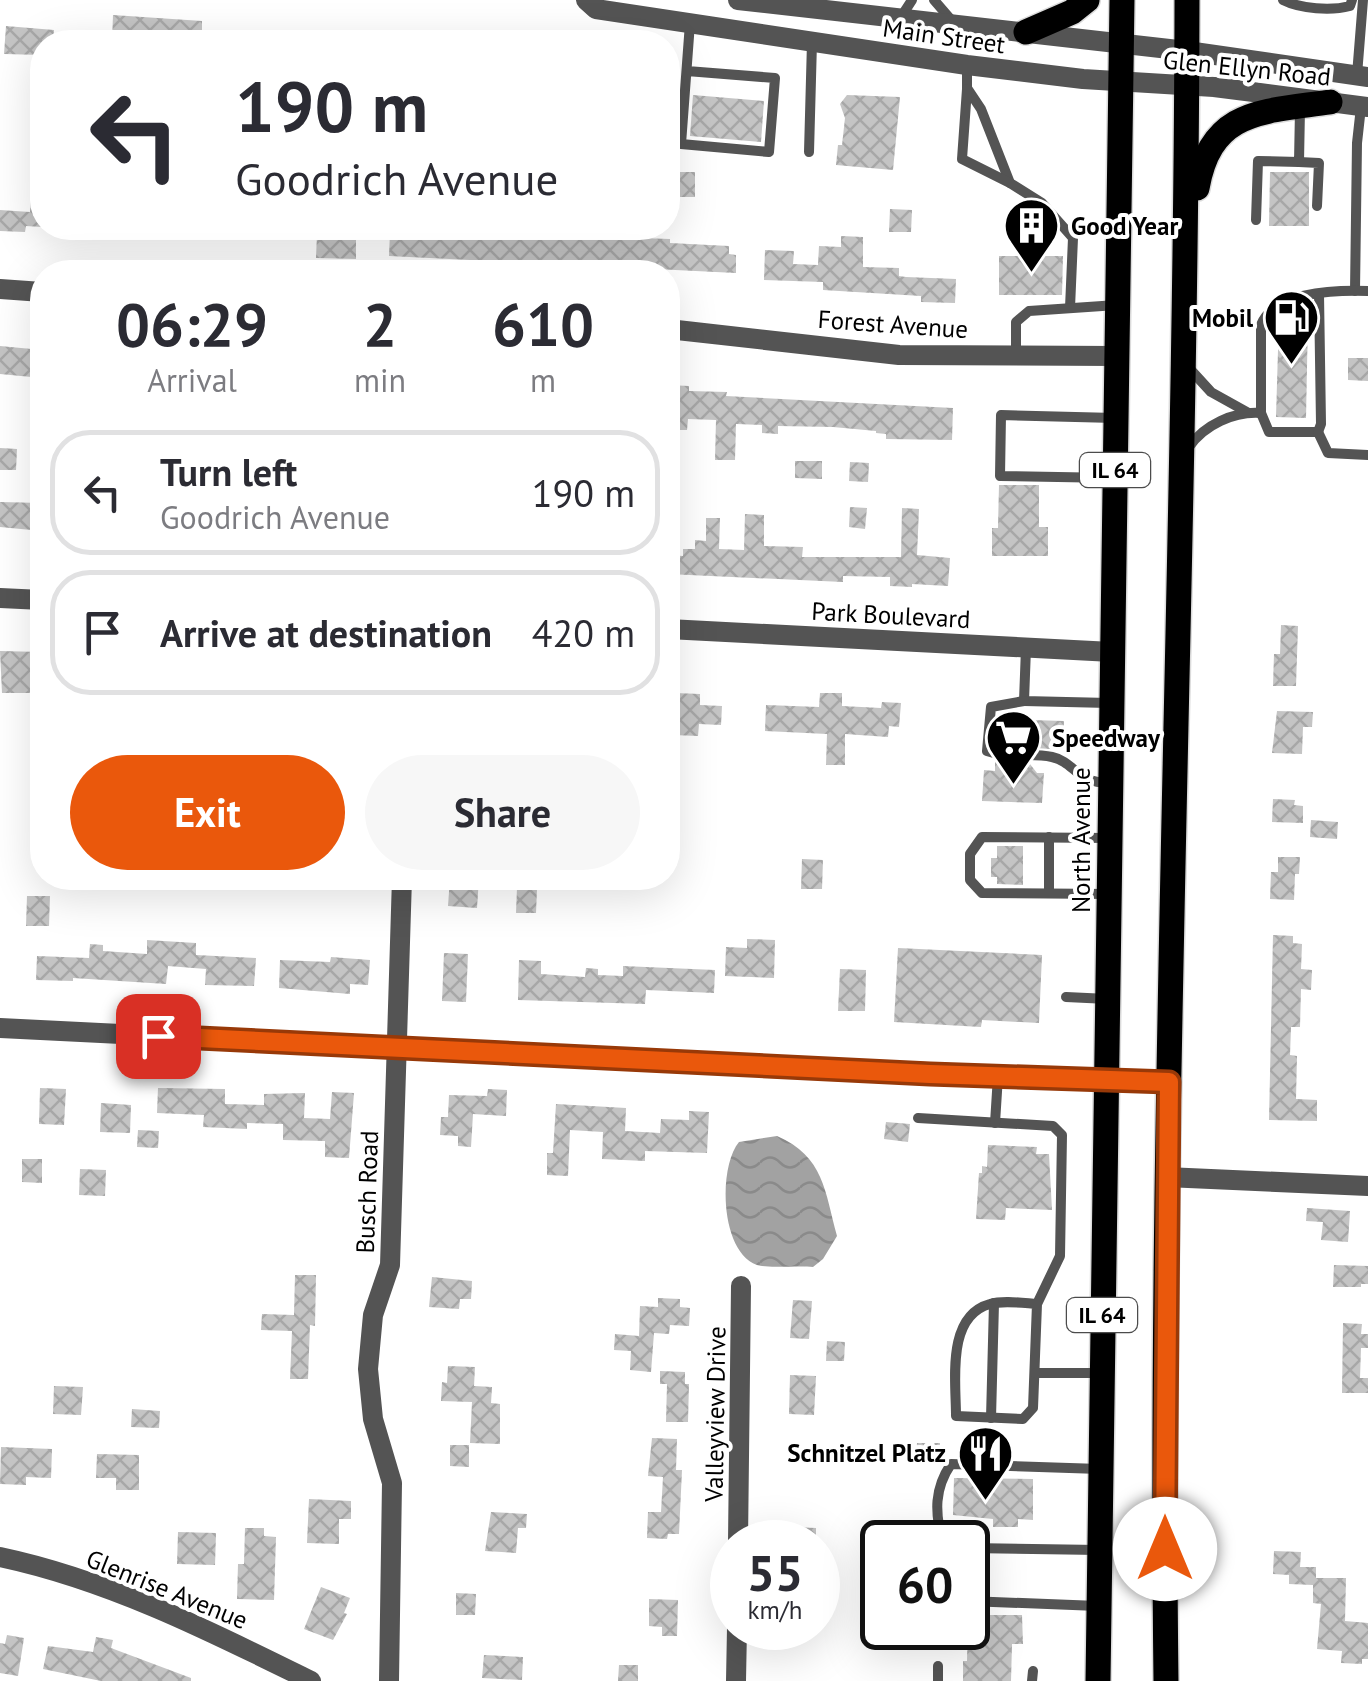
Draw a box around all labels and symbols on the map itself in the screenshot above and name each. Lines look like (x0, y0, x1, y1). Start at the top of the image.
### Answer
street label: Main Street (881, 12, 1008, 60)
street label: Glen Ellyn Road (1162, 43, 1332, 93)
building icon: Good Year (1002, 196, 1062, 275)
place label: Good Year (1071, 210, 1178, 242)
fuel station icon: Mobil (1262, 288, 1322, 367)
place label: Mobil (1192, 302, 1254, 334)
street label: Forest Avenue (817, 303, 969, 345)
road number: IL 64 (1080, 453, 1150, 487)
street label: Park Boulevard (811, 595, 971, 635)
supermarket icon: Speedway (983, 708, 1043, 787)
place label: Speedway (1052, 722, 1161, 754)
street label: North Avenue (1065, 767, 1097, 913)
pin (116, 994, 201, 1079)
street label: Busch Road (349, 1130, 385, 1254)
road number: IL 64 (1067, 1298, 1137, 1332)
street label: Valleyview Drive (697, 1326, 733, 1503)
restaurant icon: Schnitzel Platz (955, 1423, 1015, 1502)
place label: Schnitzel Platz (787, 1437, 946, 1469)
position arrow (1113, 1497, 1217, 1601)
speed limit sign: 60 (860, 1520, 990, 1650)
street label: Glenrise Avenue (82, 1542, 252, 1636)

